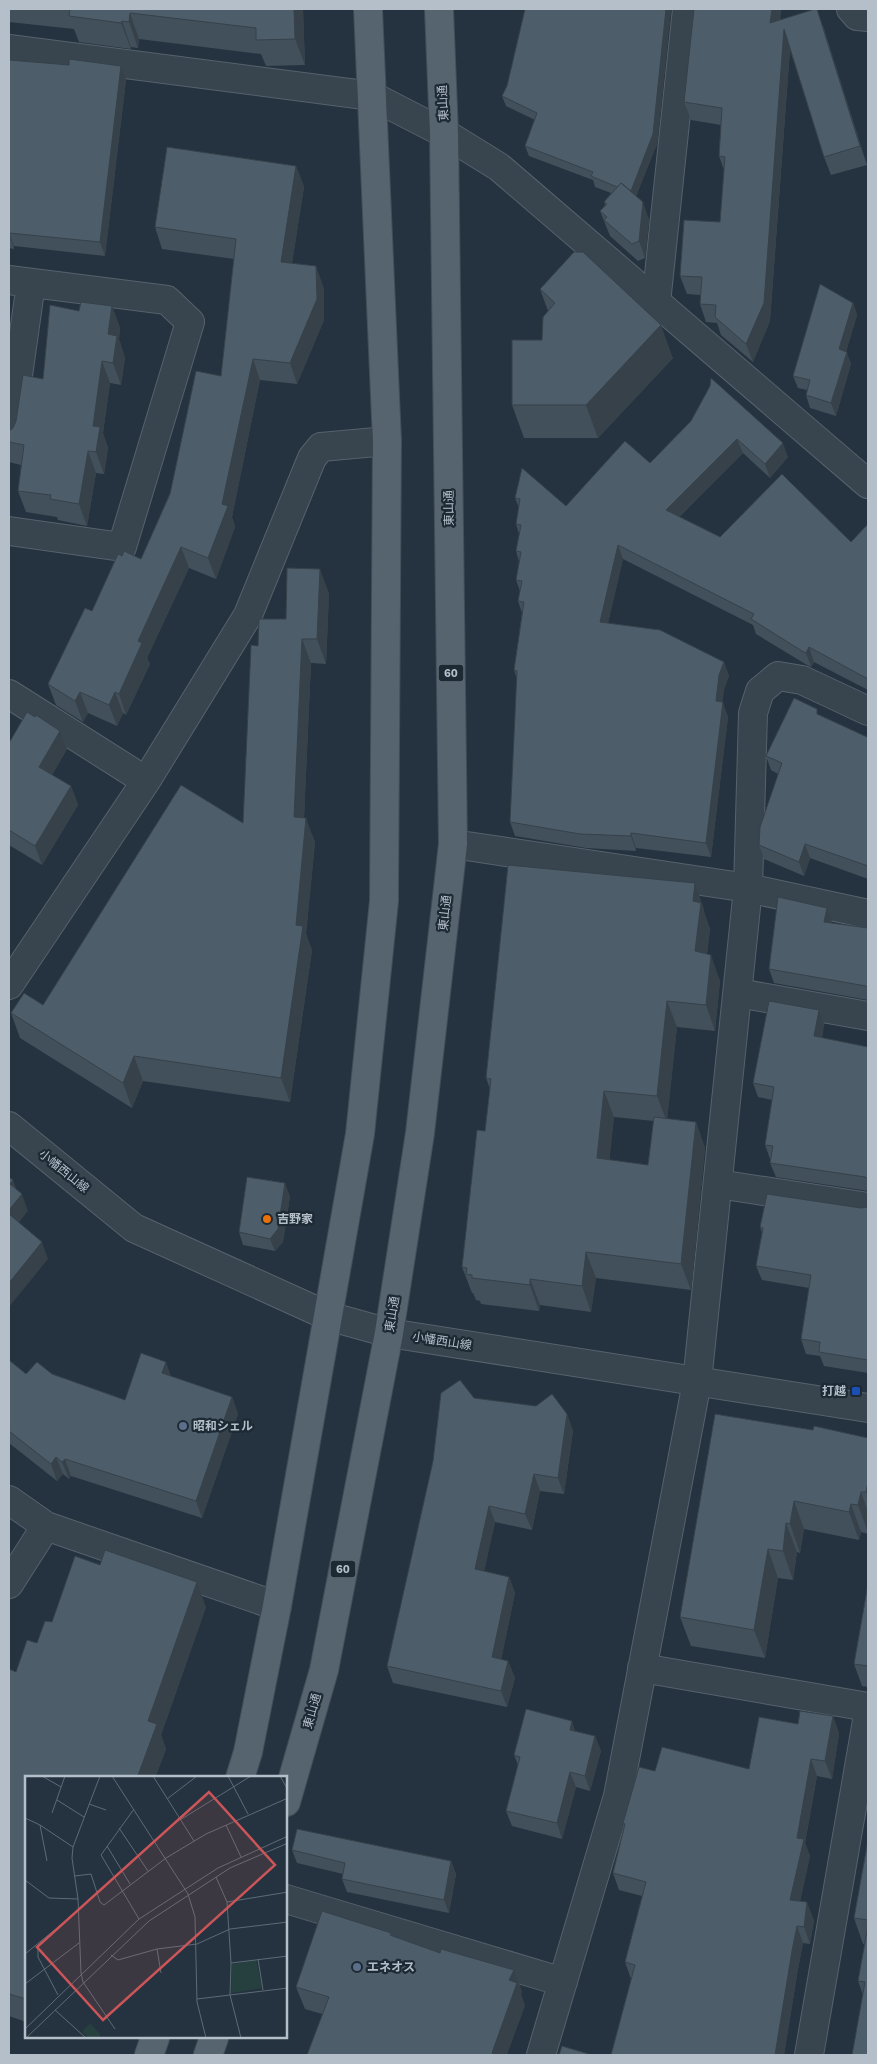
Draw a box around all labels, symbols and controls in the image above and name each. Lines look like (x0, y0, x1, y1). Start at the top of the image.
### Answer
street label: 東山通 (435, 85, 451, 121)
street label: 東山通 (442, 490, 456, 526)
road number: 60 (438, 664, 464, 681)
street label: 東山通 (436, 894, 454, 932)
street label: 小幡西山線 (36, 1147, 92, 1195)
place label: 吉野家 (277, 1212, 313, 1226)
marker: 吉野家 (261, 1213, 273, 1225)
street label: 東山通 (382, 1295, 402, 1333)
street label: 小幡西山線 (411, 1329, 473, 1353)
place label: 打越 (822, 1384, 846, 1398)
marker: 打越 (850, 1385, 862, 1397)
place label: 昭和シェル (193, 1419, 253, 1433)
marker: 昭和シェル (177, 1420, 189, 1432)
road number: 60 (330, 1560, 356, 1578)
street label: 東山通 (300, 1692, 324, 1730)
inset map (25, 1776, 288, 2039)
place label: エネオス (367, 1960, 415, 1974)
marker: エネオス (351, 1961, 363, 1973)

